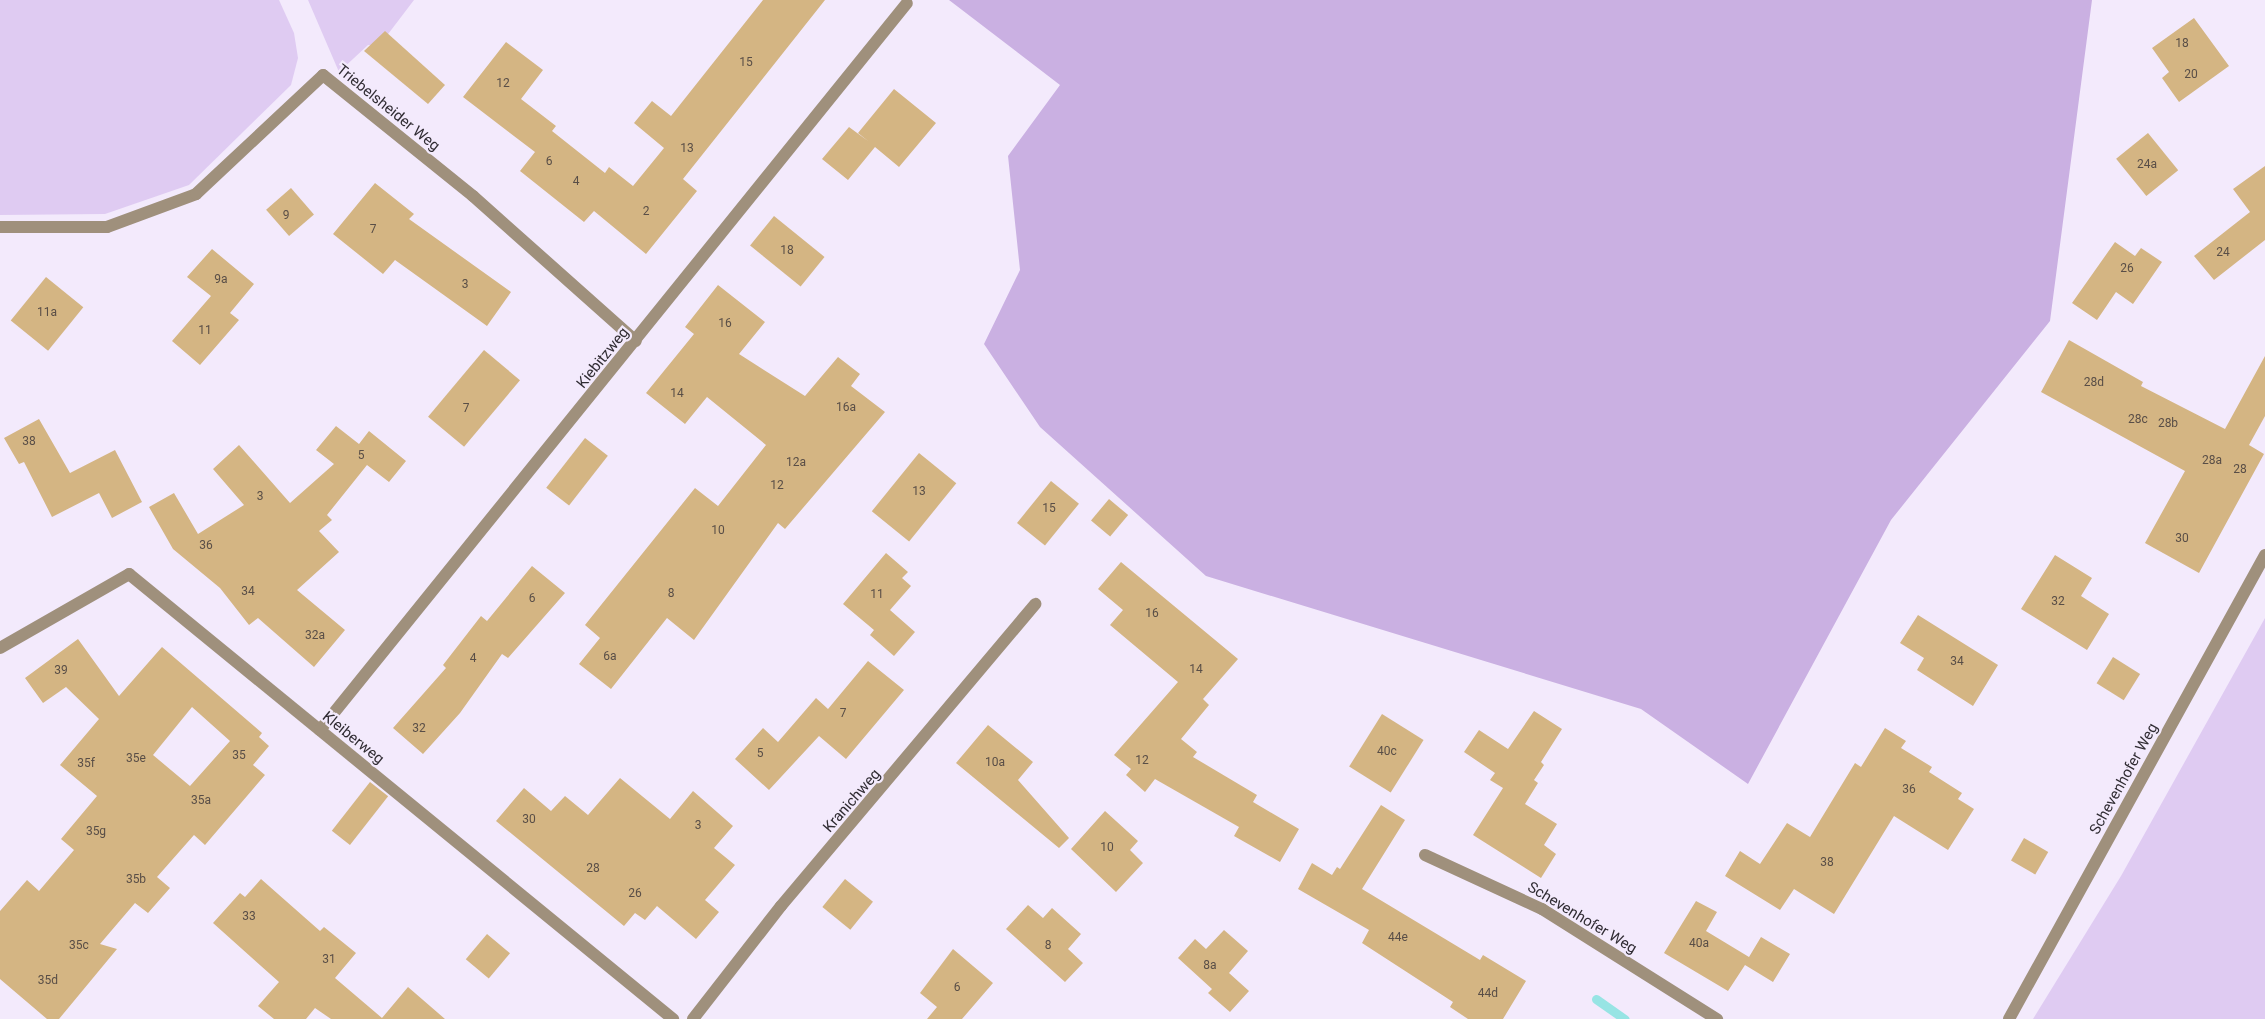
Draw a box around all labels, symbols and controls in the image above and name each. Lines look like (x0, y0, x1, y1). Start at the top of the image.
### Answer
house number: 18 (2175, 37, 2189, 51)
house number: 15 (739, 56, 753, 70)
street label: Triebelsheider Weg (333, 61, 443, 155)
house number: 20 (2184, 68, 2198, 82)
house number: 12 (496, 77, 510, 91)
house number: 13 (680, 142, 694, 156)
house number: 6 (546, 155, 552, 169)
house number: 24a (2137, 158, 2157, 172)
house number: 4 (573, 175, 579, 189)
house number: 2 (643, 205, 649, 219)
house number: 9 (283, 209, 289, 223)
house number: 7 (370, 223, 376, 237)
house number: 18 (780, 244, 794, 258)
house number: 24 (2216, 246, 2230, 260)
house number: 26 (2120, 262, 2134, 276)
house number: 9a (214, 273, 228, 287)
house number: 3 (462, 278, 468, 292)
house number: 11a (37, 306, 57, 320)
house number: 16 (718, 317, 732, 331)
house number: 11 (198, 324, 212, 338)
street label: Kiebitzweg (573, 324, 633, 392)
house number: 28d (2084, 376, 2104, 390)
house number: 14 (670, 387, 684, 401)
house number: 16a (836, 401, 856, 415)
house number: 7 (463, 402, 469, 416)
house number: 28c (2128, 413, 2148, 427)
house number: 28b (2158, 417, 2178, 431)
house number: 38 (22, 435, 36, 449)
house number: 5 (358, 449, 364, 463)
house number: 28a (2202, 454, 2222, 468)
house number: 12a (786, 456, 806, 470)
house number: 28 (2233, 463, 2247, 477)
house number: 12 (770, 479, 784, 493)
house number: 13 (912, 485, 926, 499)
house number: 3 (257, 490, 263, 504)
house number: 15 (1042, 502, 1056, 516)
house number: 10 (711, 524, 725, 538)
house number: 30 (2175, 532, 2189, 546)
house number: 36 (199, 539, 213, 553)
house number: 34 (241, 585, 255, 599)
house number: 8 (668, 587, 674, 601)
house number: 11 (870, 588, 884, 602)
house number: 6 (529, 592, 535, 606)
house number: 32 (2051, 595, 2065, 609)
house number: 16 (1145, 607, 1159, 621)
house number: 32a (305, 629, 325, 643)
house number: 6a (603, 650, 617, 664)
house number: 4 (470, 652, 476, 666)
house number: 34 (1950, 655, 1964, 669)
house number: 14 (1189, 663, 1203, 677)
house number: 39 (54, 664, 68, 678)
house number: 7 (840, 707, 846, 721)
street label: Kleiberweg (319, 708, 387, 768)
street label: Schevenhofer Weg (2086, 720, 2162, 838)
house number: 32 (412, 722, 426, 736)
house number: 40c (1377, 745, 1397, 759)
house number: 5 (757, 747, 763, 761)
house number: 35 (232, 749, 246, 763)
house number: 35e (126, 752, 146, 766)
house number: 12 (1135, 754, 1149, 768)
house number: 10a (985, 756, 1005, 770)
house number: 35f (77, 757, 95, 771)
street label: Kranichweg (820, 766, 884, 836)
house number: 36 (1902, 783, 1916, 797)
house number: 35a (191, 794, 211, 808)
house number: 30 (522, 813, 536, 827)
house number: 3 (695, 819, 701, 833)
house number: 35g (86, 825, 106, 839)
house number: 10 (1100, 841, 1114, 855)
house number: 38 (1820, 856, 1834, 870)
house number: 28 (586, 862, 600, 876)
house number: 35b (126, 873, 146, 887)
street label: Schevenhofer Weg (1524, 878, 1640, 958)
house number: 26 (628, 887, 642, 901)
house number: 33 (242, 910, 256, 924)
house number: 44e (1388, 931, 1408, 945)
house number: 40a (1689, 937, 1709, 951)
house number: 35c (69, 939, 89, 953)
house number: 8 (1045, 939, 1051, 953)
house number: 31 (322, 953, 336, 967)
house number: 8a (1203, 959, 1217, 973)
house number: 35d (38, 974, 58, 988)
house number: 6 (954, 981, 960, 995)
house number: 44d (1478, 987, 1498, 1001)

